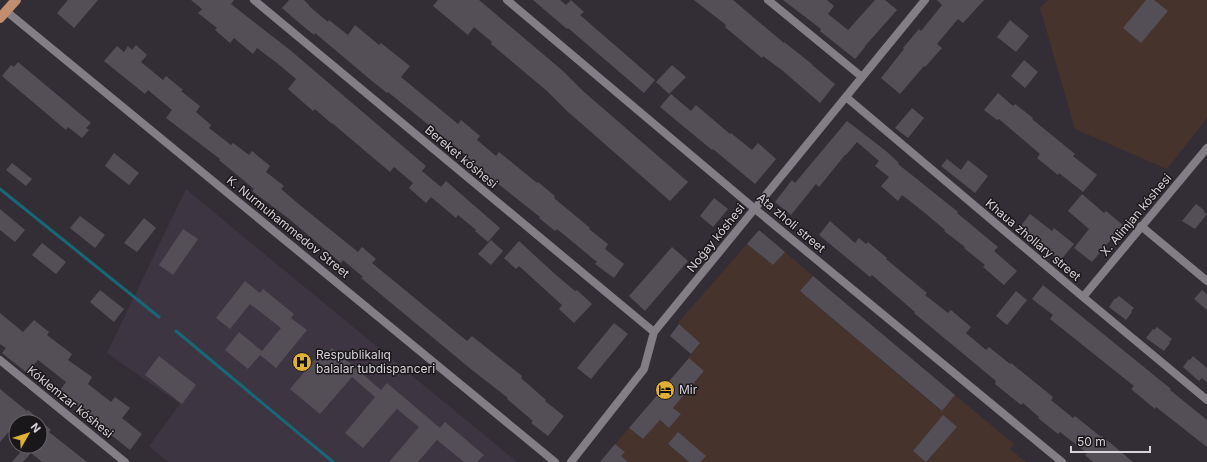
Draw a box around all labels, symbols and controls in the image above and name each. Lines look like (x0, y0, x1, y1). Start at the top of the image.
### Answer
street label: Bereket kóshesi (422, 122, 501, 191)
street label: X. Alimjan kóshesi (1097, 170, 1174, 259)
street label: K. Nurmuhammedov Street (224, 172, 353, 281)
street label: Ata zholi street (754, 190, 829, 256)
street label: Khaua zhollary street (983, 195, 1084, 284)
street label: Noǵay kóshesi (684, 200, 748, 275)
place label: Respublikalıq balalar tubdispanceri (316, 347, 435, 376)
hospital icon: Respublikalıq balalar tubdispanceri (291, 351, 313, 373)
street label: Kóklemzar kóshesi (24, 362, 116, 441)
hotel icon: Mir (654, 379, 676, 401)
place label: Mir (679, 382, 698, 397)
north arrow (8, 414, 48, 454)
text: N (28, 420, 44, 435)
scale bar (1071, 428, 1150, 454)
text: 50 m (1077, 434, 1106, 449)

